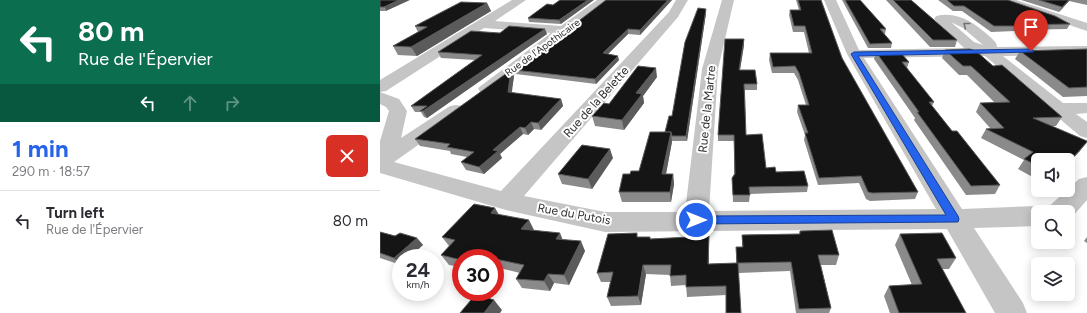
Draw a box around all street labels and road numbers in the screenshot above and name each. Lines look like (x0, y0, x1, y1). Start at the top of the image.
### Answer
street label: Rue de l'Apothicaire (502, 15, 583, 79)
street label: Rue de la Belette (560, 63, 632, 140)
street label: Rue de la Martre (695, 64, 719, 153)
street label: Rue du Putois (536, 201, 612, 227)

